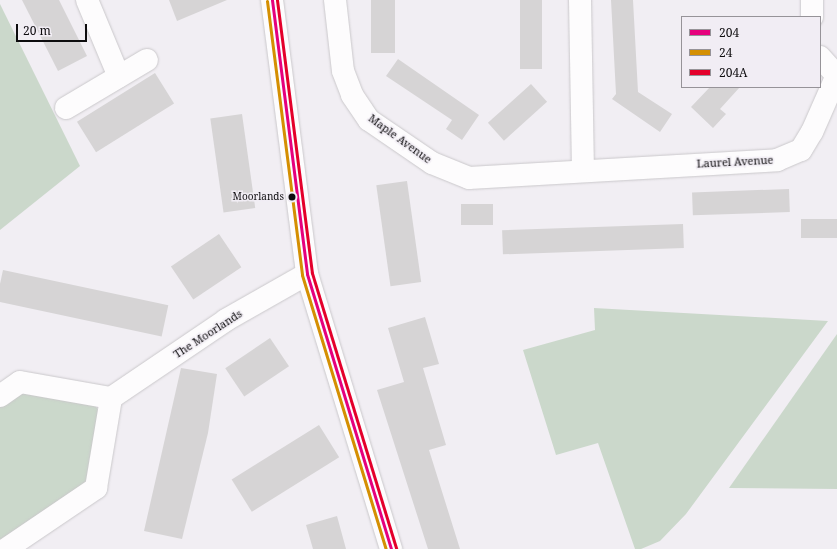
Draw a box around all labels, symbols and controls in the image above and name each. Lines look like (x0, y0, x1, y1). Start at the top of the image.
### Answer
scale bar (18, 16, 89, 42)
legend (681, 16, 821, 88)
text: 20 m (23, 22, 51, 39)
text: 204 (719, 24, 739, 41)
text: 24 (719, 44, 732, 61)
text: 204A (719, 64, 748, 81)
street label: Maple Avenue (366, 112, 434, 166)
street label: Laurel Avenue (696, 153, 774, 171)
place label: Moorlands (233, 191, 284, 203)
marker: Moorlands (287, 192, 297, 202)
street label: The Moorlands (171, 307, 245, 361)

